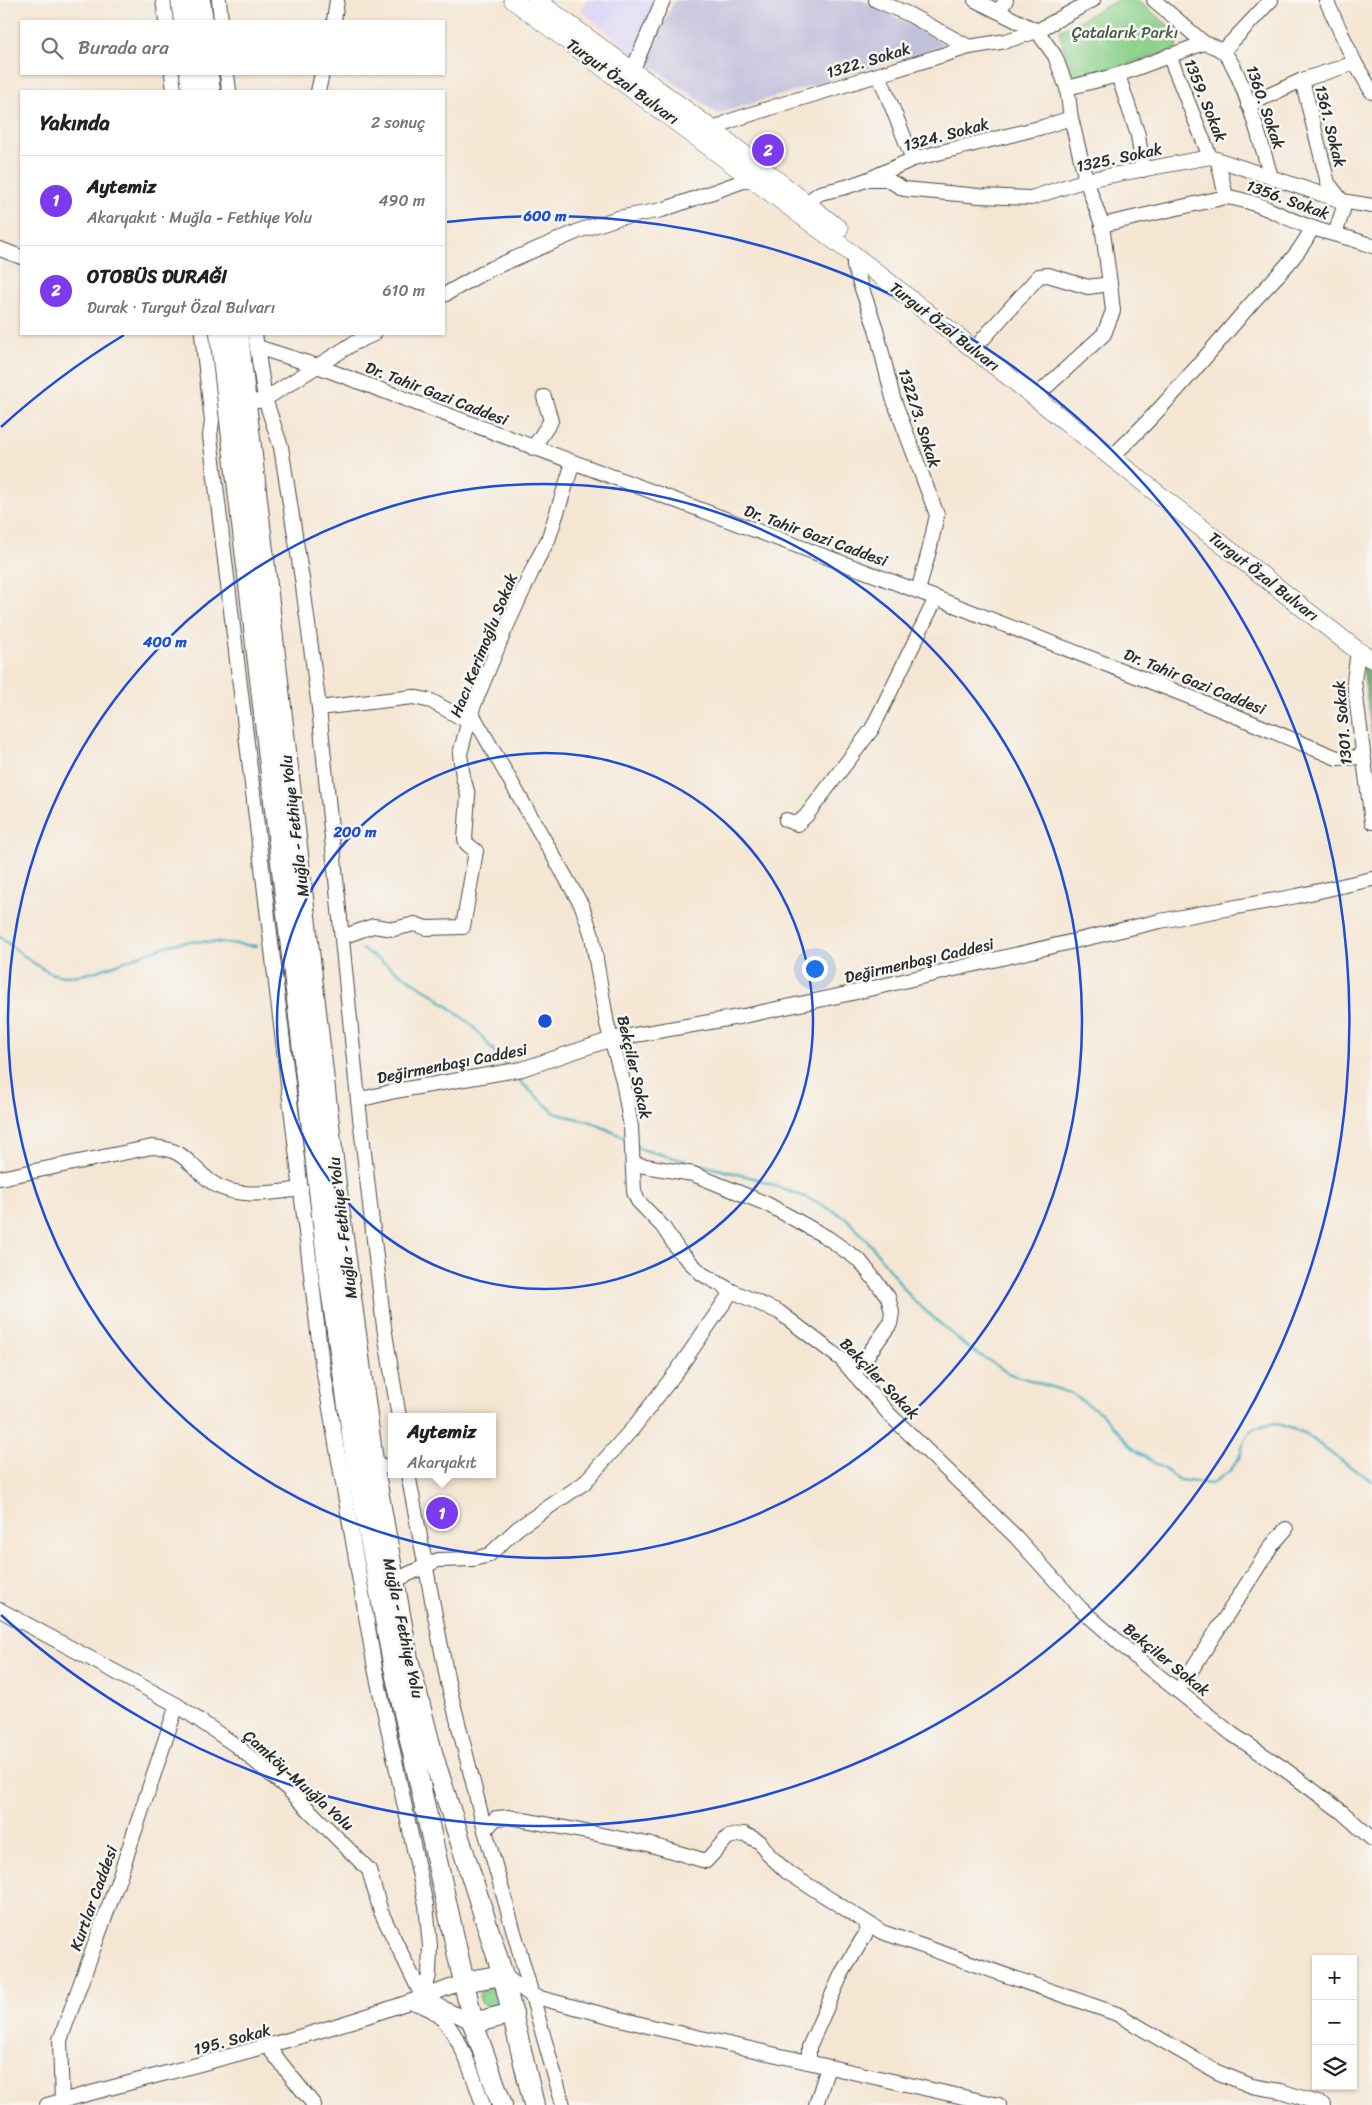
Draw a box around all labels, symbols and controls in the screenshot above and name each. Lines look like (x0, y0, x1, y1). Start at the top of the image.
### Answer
park label: Çatalarık Parkı (1072, 18, 1178, 47)
search box (20, 20, 445, 75)
street label: Turgut Özal Bulvarı (560, 30, 686, 133)
text: Burada ara (78, 31, 169, 64)
icon: search (38, 34, 66, 62)
street label: 1322. Sokak (823, 34, 914, 87)
street label: 1359. Sokak (1176, 54, 1236, 147)
street label: 1360. Sokak (1238, 61, 1294, 154)
street label: 1361. Sokak (1306, 82, 1355, 171)
text: Yakında (40, 104, 110, 142)
text: 2 sonuç (371, 108, 425, 137)
street label: 1324. Sokak (900, 109, 992, 160)
pin: 2 (752, 131, 784, 169)
street label: 1325. Sokak (1074, 134, 1165, 181)
text: Aytemiz (87, 170, 156, 203)
street label: 1356. Sokak (1242, 171, 1334, 228)
text: 1 (53, 186, 59, 215)
text: 490 m (379, 186, 425, 215)
text: Akaryakıt · Muğla - Fethiye Yolu (87, 203, 312, 232)
text: 600 m (523, 203, 567, 229)
text: OTOBÜS DURAĞI (87, 260, 227, 293)
street label: Turgut Özal Bulvarı (883, 274, 1007, 379)
text: 2 (51, 276, 61, 305)
text: 610 m (382, 276, 425, 305)
text: Durak · Turgut Özal Bulvarı (87, 293, 275, 322)
street label: Dr. Tahir Gazi Caddesi (361, 353, 513, 434)
street label: 1322/3. Sokak (890, 365, 949, 472)
street label: Dr. Tahir Gazi Caddesi (740, 496, 892, 575)
street label: Turgut Özal Bulvarı (1202, 524, 1326, 629)
street label: Hacı Kerimoğlu Sokak (441, 568, 526, 722)
text: 400 m (142, 629, 187, 655)
street label: Dr. Tahir Gazi Caddesi (1119, 640, 1271, 723)
street label: 1301. Sokak (1324, 679, 1361, 766)
street label: Muğla - Fethiye Yolu (271, 753, 318, 899)
text: 200 m (332, 819, 377, 845)
street label: Değirmenbaşı Caddesi (842, 929, 997, 992)
your location (802, 956, 828, 982)
centre of rings (536, 1012, 554, 1030)
street label: Bekçiler Sokak (609, 1012, 661, 1122)
street label: Değirmenbaşı Caddesi (375, 1035, 530, 1092)
street label: Muğla - Fethiye Yolu (319, 1155, 366, 1301)
street label: Bekçiler Sokak (833, 1330, 927, 1427)
popup (388, 1413, 496, 1478)
text: Aytemiz (407, 1415, 476, 1448)
text: Akaryakıt (407, 1448, 477, 1477)
pin: 1 (426, 1494, 458, 1532)
street label: Muğla - Fethiye Yolu (374, 1555, 433, 1701)
street label: Bekçiler Sokak (1117, 1615, 1217, 1704)
street label: Çamköy-Muığla Yolu (236, 1722, 361, 1839)
street label: Kurtlar Caddesi (61, 1841, 126, 1955)
map controls (1312, 1955, 1357, 2090)
button: + (1312, 1955, 1357, 2000)
button: − (1312, 2000, 1357, 2045)
street label: 195. Sokak (190, 2015, 274, 2064)
button: layers (1312, 2045, 1357, 2090)

